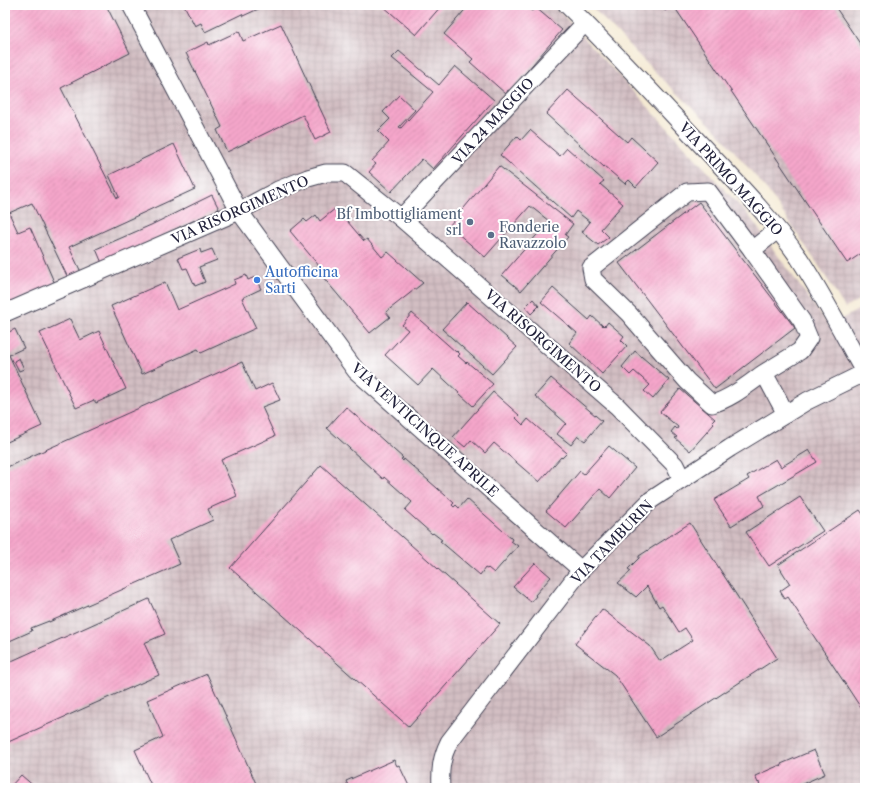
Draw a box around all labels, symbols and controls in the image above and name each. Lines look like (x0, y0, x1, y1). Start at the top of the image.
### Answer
street label: VIA 24 MAGGIO (447, 74, 538, 169)
street label: VIA PRIMO MAGGIO (675, 118, 787, 239)
street label: VIA RISORGIMENTO (168, 172, 311, 249)
place label: Bf Imbottigliament srl (336, 205, 462, 239)
marker: Bf Imbottigliament srl (465, 217, 475, 227)
place label: Fonderie Ravazzolo (499, 218, 567, 252)
marker: Fonderie Ravazzolo (486, 230, 496, 240)
place label: Autofficina Sarti (264, 263, 339, 297)
marker: Autofficina Sarti (252, 275, 262, 285)
street label: VIA RISORGIMENTO (480, 285, 605, 396)
street label: VIA VENTICINQUE APRILE (347, 358, 502, 501)
street label: VIA TAMBURIN (567, 496, 657, 589)

